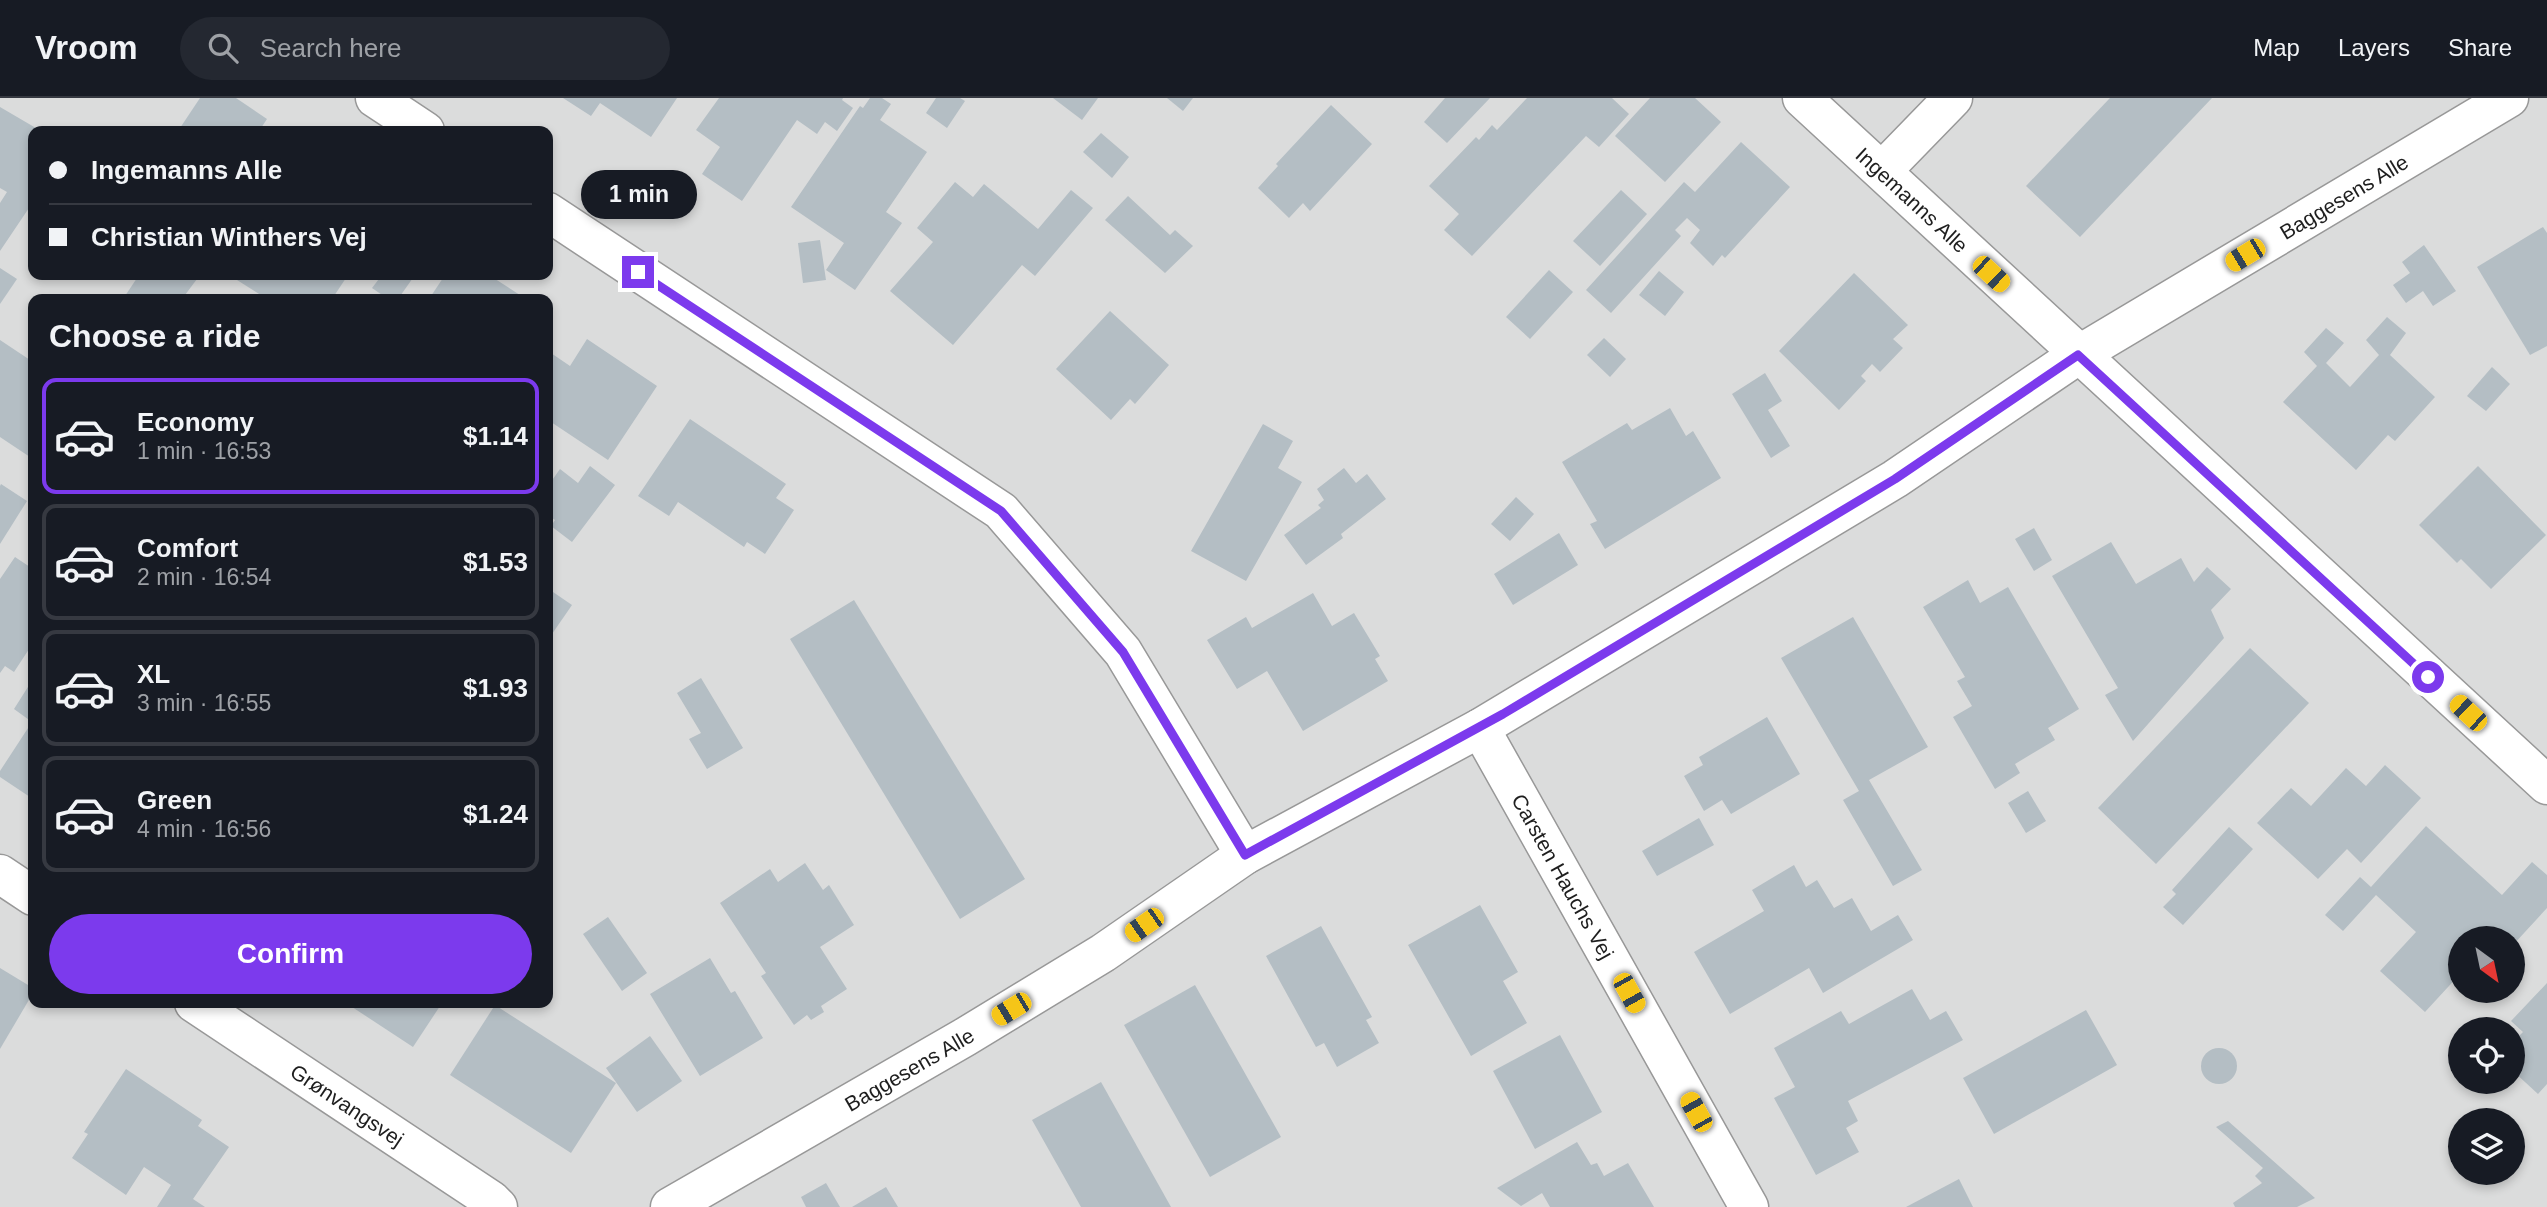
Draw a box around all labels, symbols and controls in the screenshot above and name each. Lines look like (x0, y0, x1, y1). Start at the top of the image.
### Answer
search box (180, 17, 670, 80)
text: Vroom (35, 29, 138, 66)
icon: search (204, 29, 242, 67)
text: Search here (260, 33, 401, 63)
text: Map (2253, 34, 2300, 61)
text: Layers (2338, 34, 2410, 61)
text: Share (2448, 34, 2512, 61)
street label: Ingemanns Alle (1852, 143, 1973, 257)
street label: Baggesens Alle (2276, 150, 2412, 244)
text: Ingemanns Alle (91, 155, 282, 185)
callout: 1 min (580, 170, 696, 220)
text: 1 min (609, 181, 669, 207)
text: Christian Winthers Vej (91, 222, 367, 252)
car (2222, 235, 2269, 275)
car (1969, 252, 2014, 296)
route end (622, 256, 654, 288)
text: Choose a ride (49, 318, 261, 354)
icon: car (53, 405, 116, 468)
text: Economy (137, 407, 254, 437)
text: $1.14 (463, 421, 528, 451)
text: 1 min · 16:53 (137, 438, 271, 464)
icon: car (53, 531, 116, 594)
text: Comfort (137, 533, 238, 563)
text: $1.53 (463, 547, 528, 577)
text: 2 min · 16:54 (137, 564, 271, 590)
icon: car (53, 657, 116, 720)
text: XL (137, 659, 170, 689)
route start (2412, 661, 2444, 693)
text: $1.93 (463, 673, 528, 703)
text: 3 min · 16:55 (137, 690, 271, 716)
car (2446, 691, 2491, 735)
icon: car (53, 783, 116, 846)
text: Green (137, 785, 212, 815)
street label: Carsten Hauchs Vej (1508, 790, 1619, 963)
text: $1.24 (463, 799, 528, 829)
text: 4 min · 16:56 (137, 816, 271, 842)
car (1121, 904, 1168, 946)
button: Confirm (49, 914, 532, 994)
north arrow (2448, 926, 2525, 1003)
map controls (2448, 926, 2525, 1185)
car (1610, 970, 1649, 1016)
car (988, 989, 1035, 1029)
button: locate (2448, 1017, 2525, 1094)
street label: Baggesens Alle (841, 1023, 978, 1115)
street label: Grønvangsvej (286, 1059, 408, 1150)
car (1677, 1089, 1716, 1135)
button: layers (2448, 1108, 2525, 1185)

